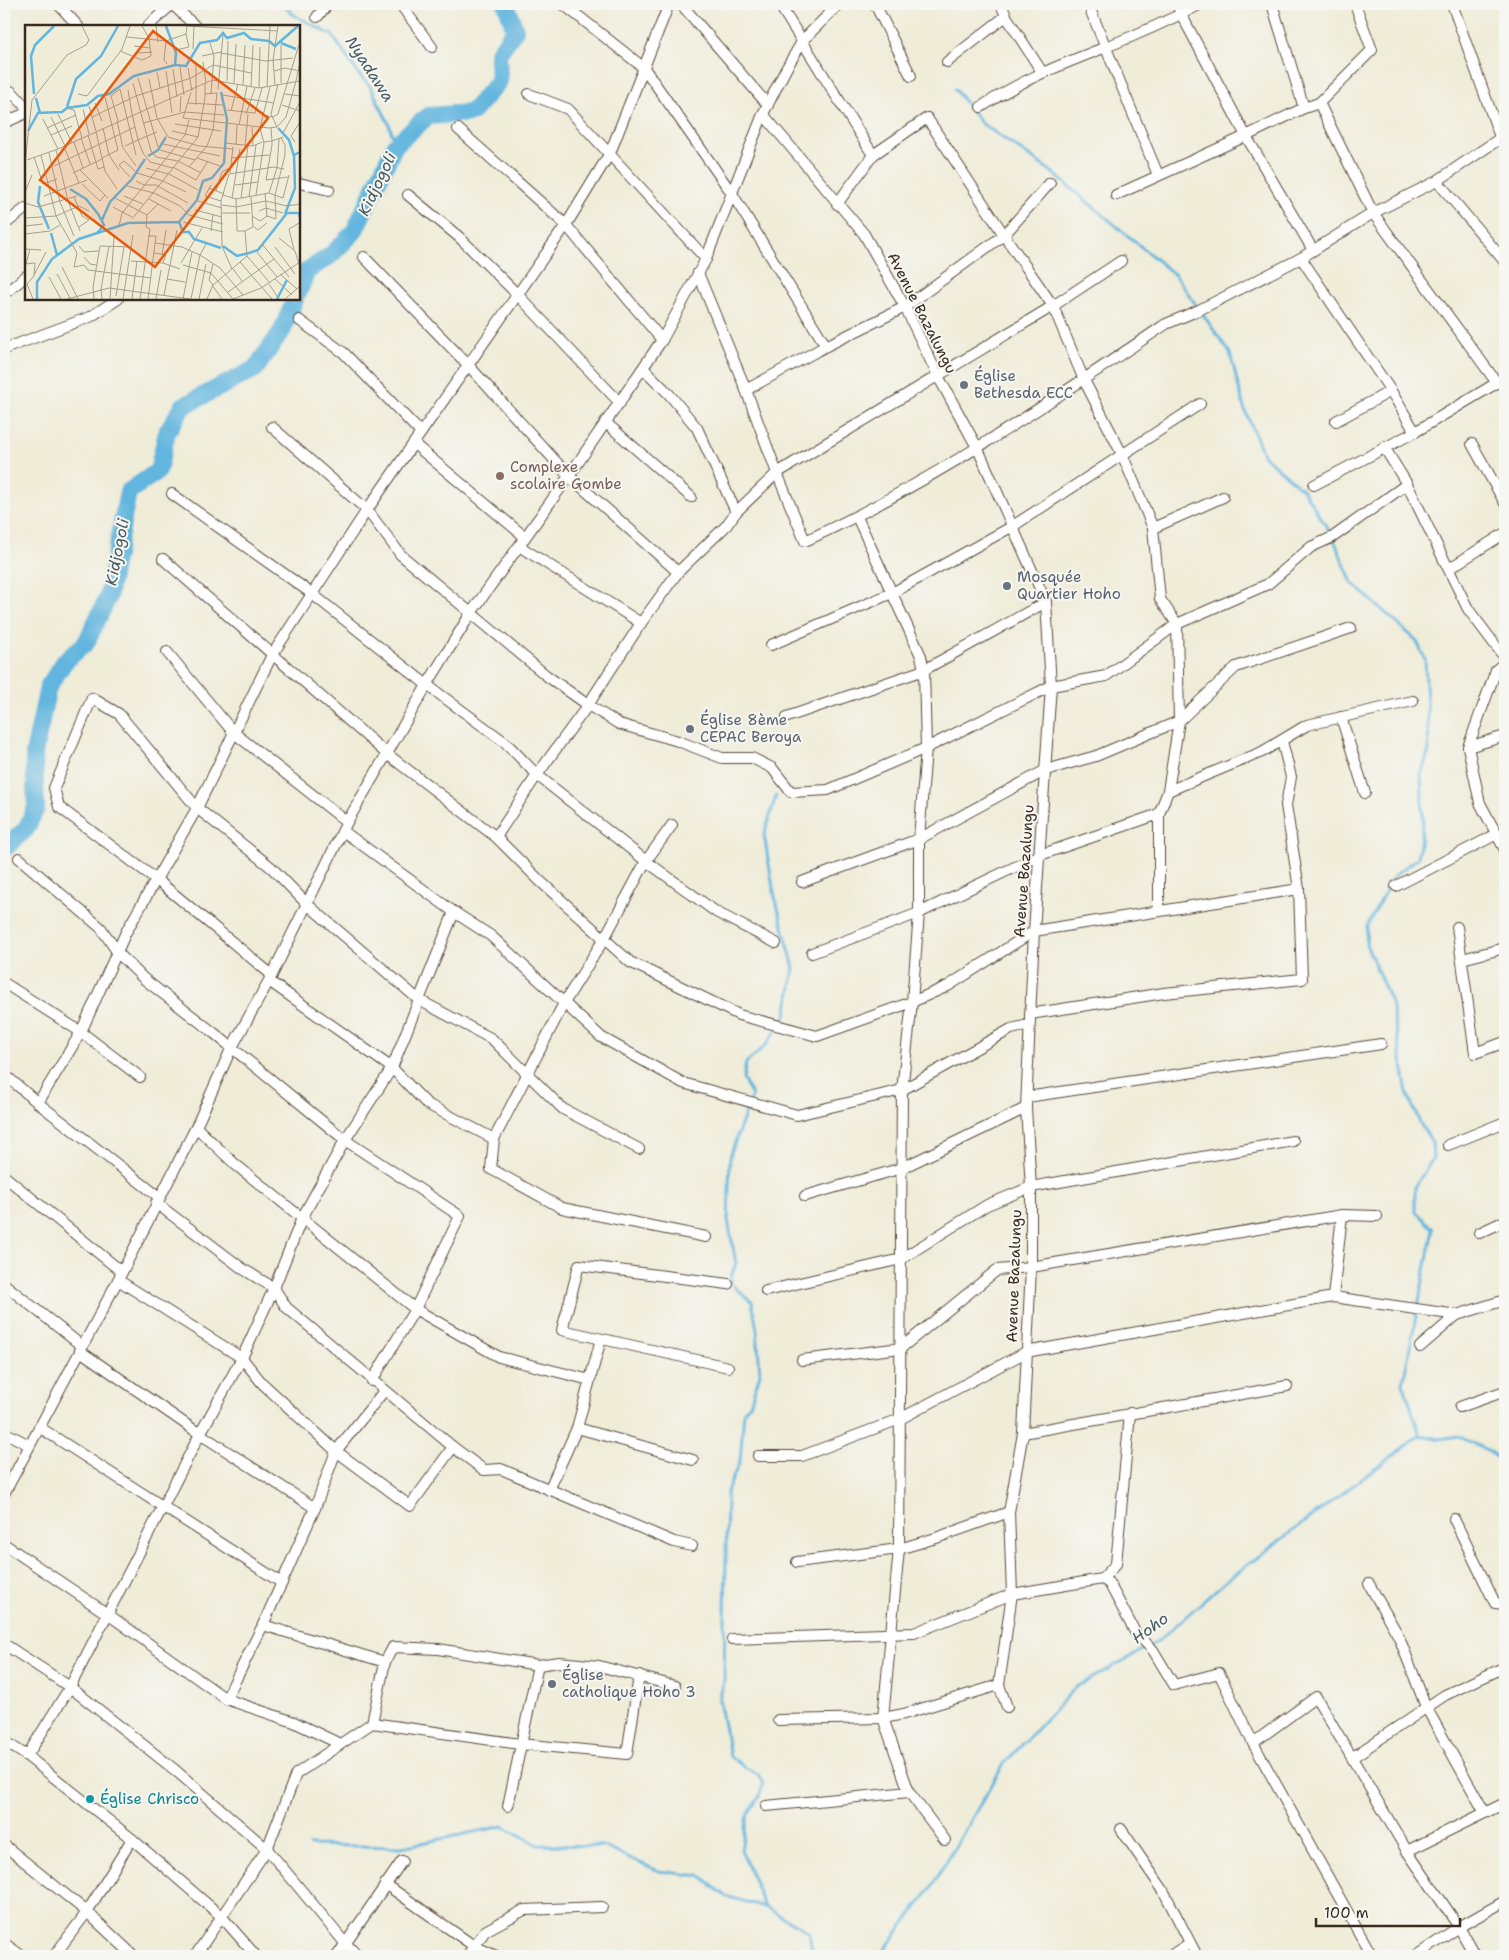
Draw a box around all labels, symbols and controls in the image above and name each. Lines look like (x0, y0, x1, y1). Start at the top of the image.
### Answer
inset map (25, 25, 300, 300)
water label: Nyadawa (341, 32, 399, 106)
water label: Kidjogoli (353, 148, 401, 219)
street label: Avenue Bazalungu (883, 249, 961, 377)
place label: Église Bethesda ECC (974, 365, 1073, 403)
marker: Église Bethesda ECC (958, 379, 970, 391)
place label: Complexe scolaire Gombe (510, 457, 622, 494)
marker: Complexe scolaire Gombe (494, 470, 506, 482)
water label: Kidjogoli (100, 516, 134, 587)
place label: Mosquée Quartier Hoho (1017, 567, 1121, 604)
marker: Mosquée Quartier Hoho (1001, 580, 1013, 592)
place label: Église 8ème CEPAC Beroya (700, 709, 802, 747)
marker: Église 8ème CEPAC Beroya (684, 723, 696, 735)
street label: Avenue Bazalungu (1009, 804, 1039, 938)
street label: Avenue Bazalungu (1002, 1209, 1026, 1343)
water label: Hoho (1127, 1607, 1173, 1648)
place label: Église catholique Hoho 3 (562, 1664, 696, 1702)
marker: Église catholique Hoho 3 (546, 1678, 558, 1690)
place label: Église Chrisco (100, 1788, 199, 1809)
marker: Église Chrisco (84, 1793, 96, 1805)
scale bar (1316, 1895, 1460, 1927)
text: 100 m (1324, 1903, 1369, 1923)

